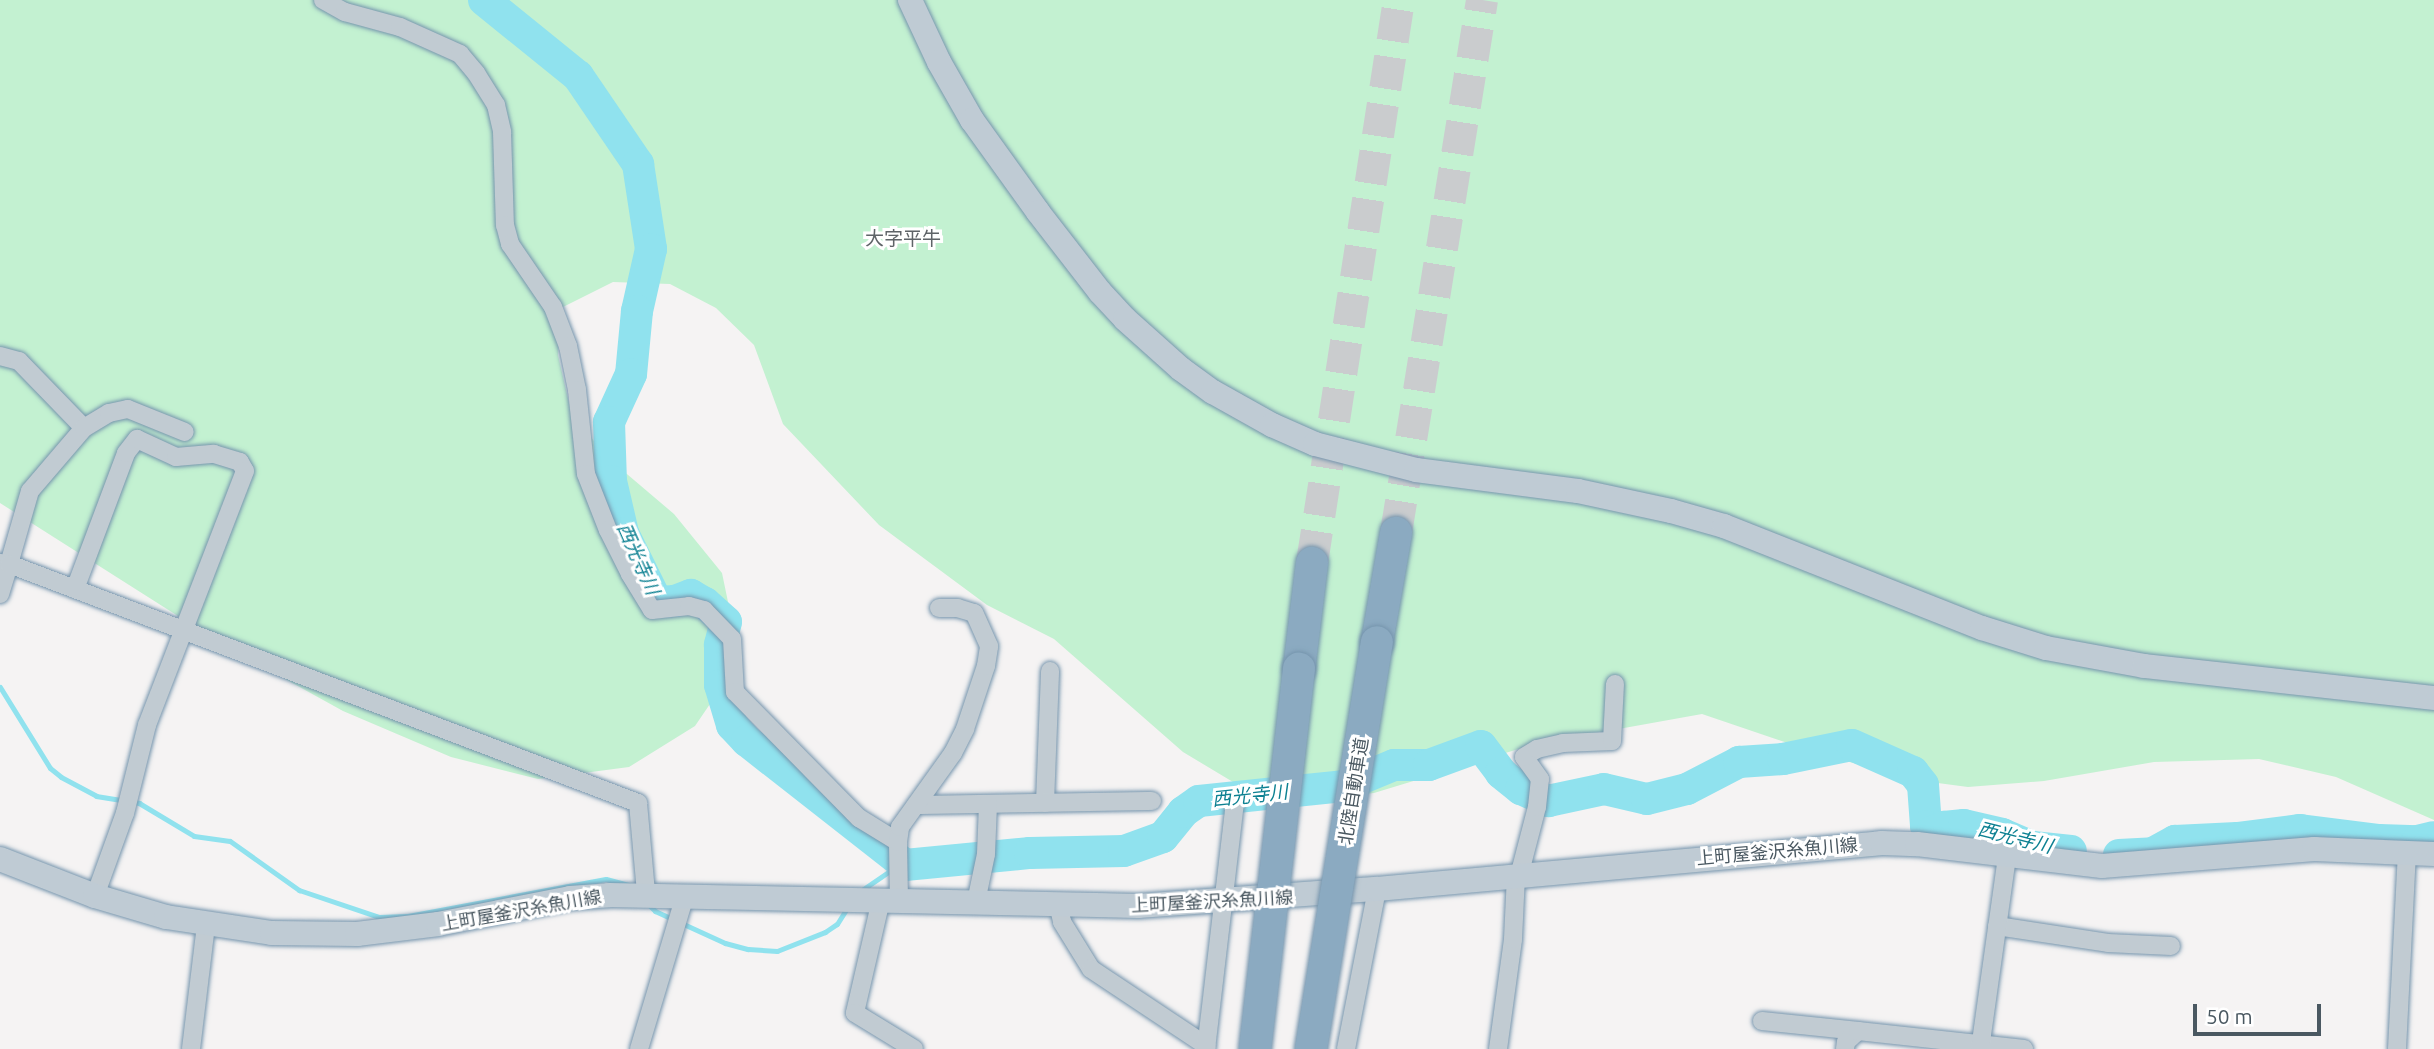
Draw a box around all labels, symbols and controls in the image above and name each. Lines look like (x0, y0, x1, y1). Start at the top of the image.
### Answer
district label: 大字平牛 (865, 228, 941, 250)
water label: 西光寺川 (612, 520, 664, 598)
street label: 北陸自動車道 (1334, 736, 1372, 846)
water label: 西光寺川 (1211, 781, 1289, 811)
water label: 西光寺川 (1975, 818, 2055, 858)
street label: 上町屋釜沢糸魚川線 (1695, 833, 1859, 869)
street label: 上町屋釜沢糸魚川線 (439, 885, 603, 935)
street label: 上町屋釜沢糸魚川線 (1131, 886, 1293, 916)
scale bar (2196, 990, 2324, 1034)
text: 50 m (2206, 1004, 2253, 1028)

